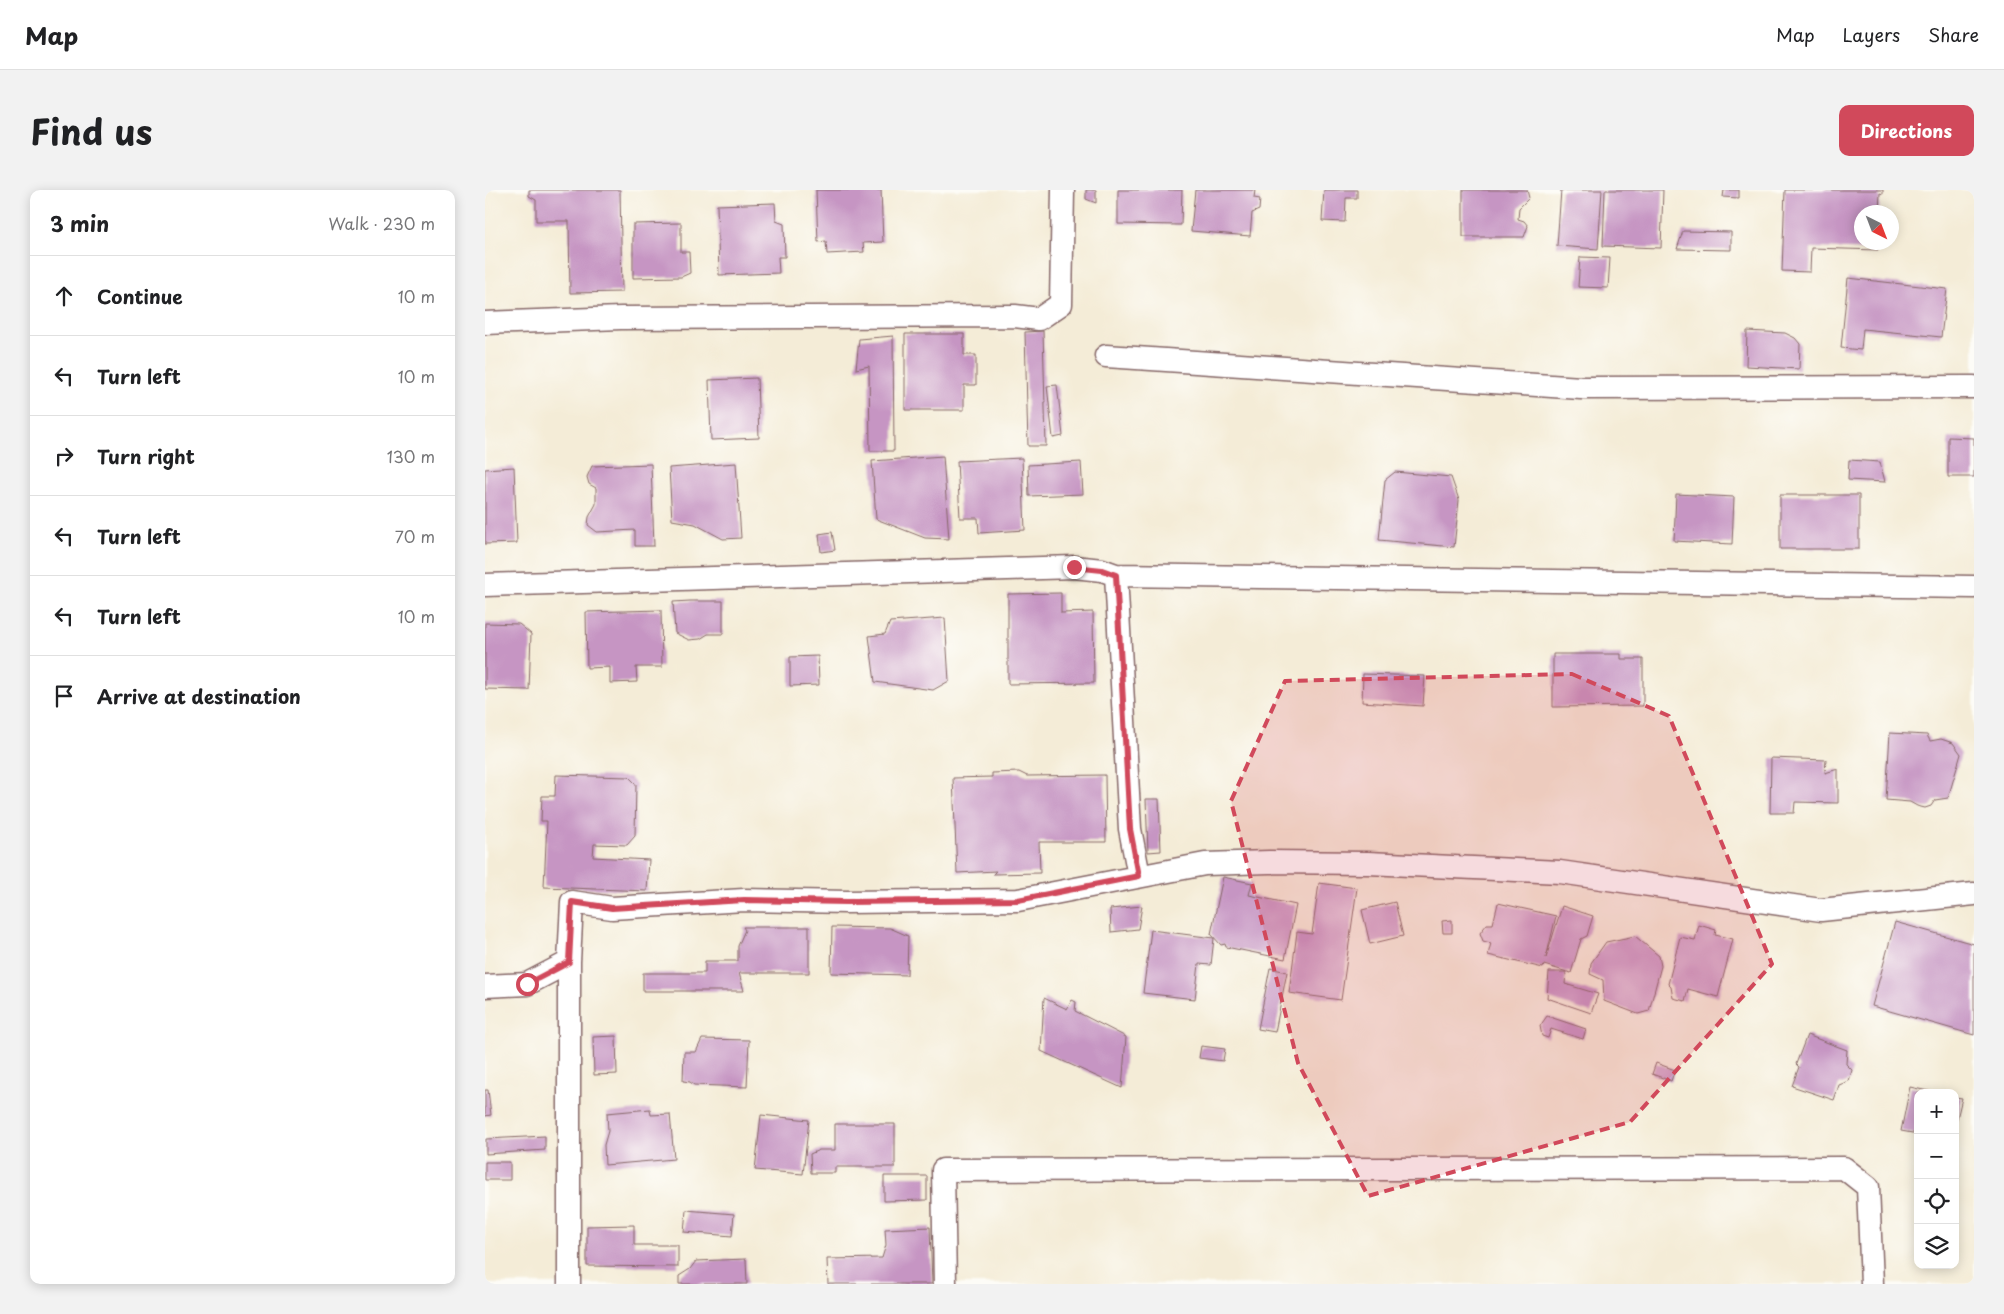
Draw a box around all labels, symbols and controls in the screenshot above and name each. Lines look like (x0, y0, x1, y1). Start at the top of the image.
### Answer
text: Map (25, 17, 78, 53)
text: Map (1776, 21, 1815, 48)
text: Layers (1843, 21, 1900, 48)
text: Share (1928, 21, 1979, 48)
text: Find us (30, 104, 152, 157)
button: Directions (1839, 105, 1974, 156)
north arrow (1854, 205, 1899, 250)
text: 3 min (50, 207, 109, 239)
text: Walk · 230 m (328, 211, 435, 235)
icon: ahead (50, 282, 78, 310)
text: Continue (97, 282, 183, 310)
text: 10 m (398, 284, 435, 308)
icon: left (50, 362, 78, 390)
text: Turn left (97, 362, 181, 390)
text: 10 m (398, 364, 435, 388)
icon: right (50, 442, 78, 470)
text: Turn right (97, 442, 195, 470)
text: 130 m (387, 444, 435, 468)
icon: left (50, 522, 78, 550)
text: Turn left (97, 522, 181, 550)
text: 70 m (395, 524, 435, 548)
route end (1063, 556, 1086, 579)
icon: left (50, 602, 78, 630)
text: Turn left (97, 602, 181, 630)
text: 10 m (398, 604, 435, 628)
icon: arrive (50, 682, 78, 710)
text: Arrive at destination (97, 682, 301, 710)
route start (516, 973, 539, 996)
map controls (1914, 1089, 1959, 1269)
button: + (1914, 1089, 1959, 1134)
button: − (1914, 1134, 1959, 1179)
button: locate (1914, 1179, 1959, 1224)
button: layers (1914, 1224, 1959, 1269)

